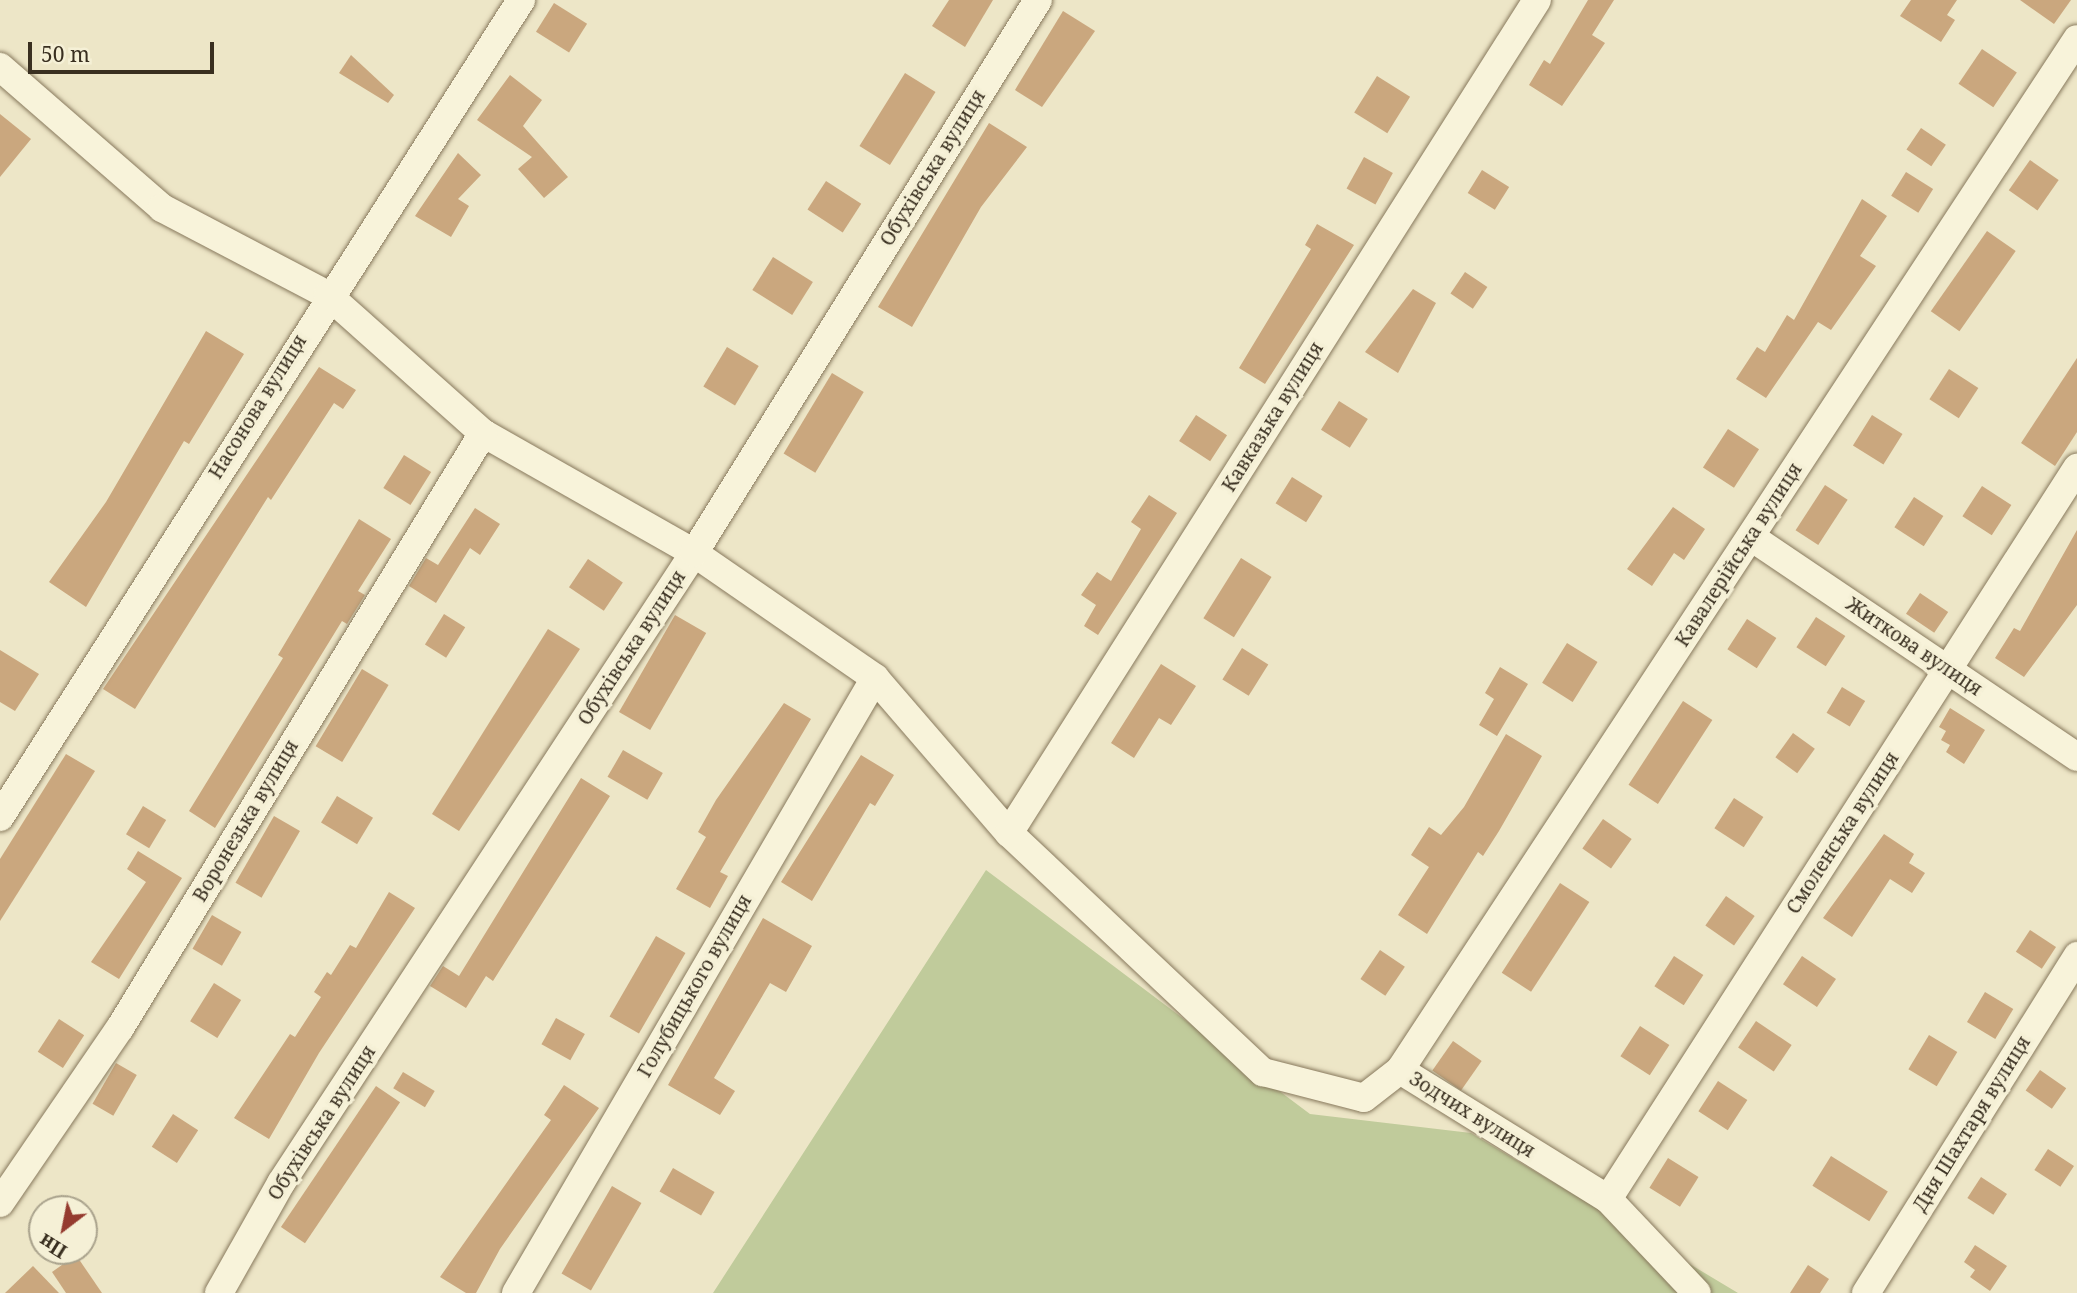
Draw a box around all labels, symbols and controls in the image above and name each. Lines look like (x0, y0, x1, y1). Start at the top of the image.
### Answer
scale bar (32, 28, 217, 72)
text: 50 m (41, 40, 90, 68)
street label: Обухівська вулиця (876, 86, 990, 250)
street label: Насонова вулиця (204, 331, 312, 483)
street label: Кавказька вулиця (1218, 338, 1328, 496)
street label: Кавалерійська вулиця (1671, 459, 1807, 651)
street label: Обухівська вулиця (573, 566, 691, 730)
street label: Житкова вулиця (1842, 593, 1986, 701)
street label: Воронезька вулиця (189, 736, 303, 906)
street label: Смоленська вулиця (1782, 748, 1904, 918)
street label: Голубицького вулиця (633, 891, 757, 1081)
street label: Дня Шахтаря вулиця (1909, 1032, 2035, 1216)
street label: Обухівська вулиця (263, 1041, 381, 1205)
street label: Зодчих вулиця (1405, 1067, 1539, 1163)
north arrow (28, 1195, 98, 1265)
text: Пн (34, 1228, 72, 1265)

